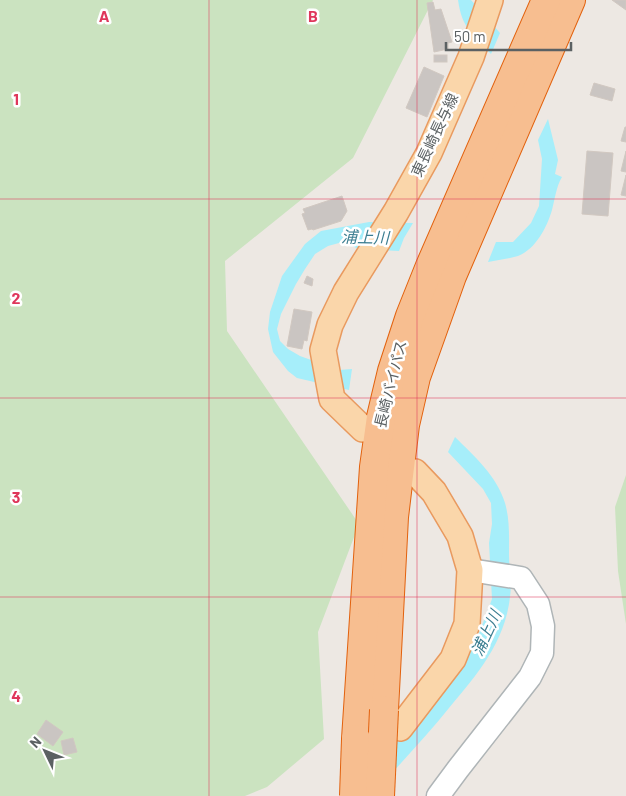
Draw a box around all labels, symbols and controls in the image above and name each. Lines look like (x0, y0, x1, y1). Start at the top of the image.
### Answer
text: A (99, 6, 110, 25)
text: B (308, 6, 318, 25)
scale bar (446, 20, 571, 52)
text: 50 m (454, 27, 486, 45)
text: 1 (13, 89, 19, 108)
street label: 東長崎長与線 (407, 90, 461, 179)
water label: 浦上川 (341, 227, 391, 246)
text: 2 (12, 288, 21, 307)
street label: 長崎バイパス (370, 338, 410, 429)
text: 3 (12, 487, 20, 506)
water label: 浦上川 (467, 605, 505, 659)
text: 4 (11, 686, 21, 705)
north arrow (20, 726, 70, 776)
text: N (26, 733, 45, 751)

